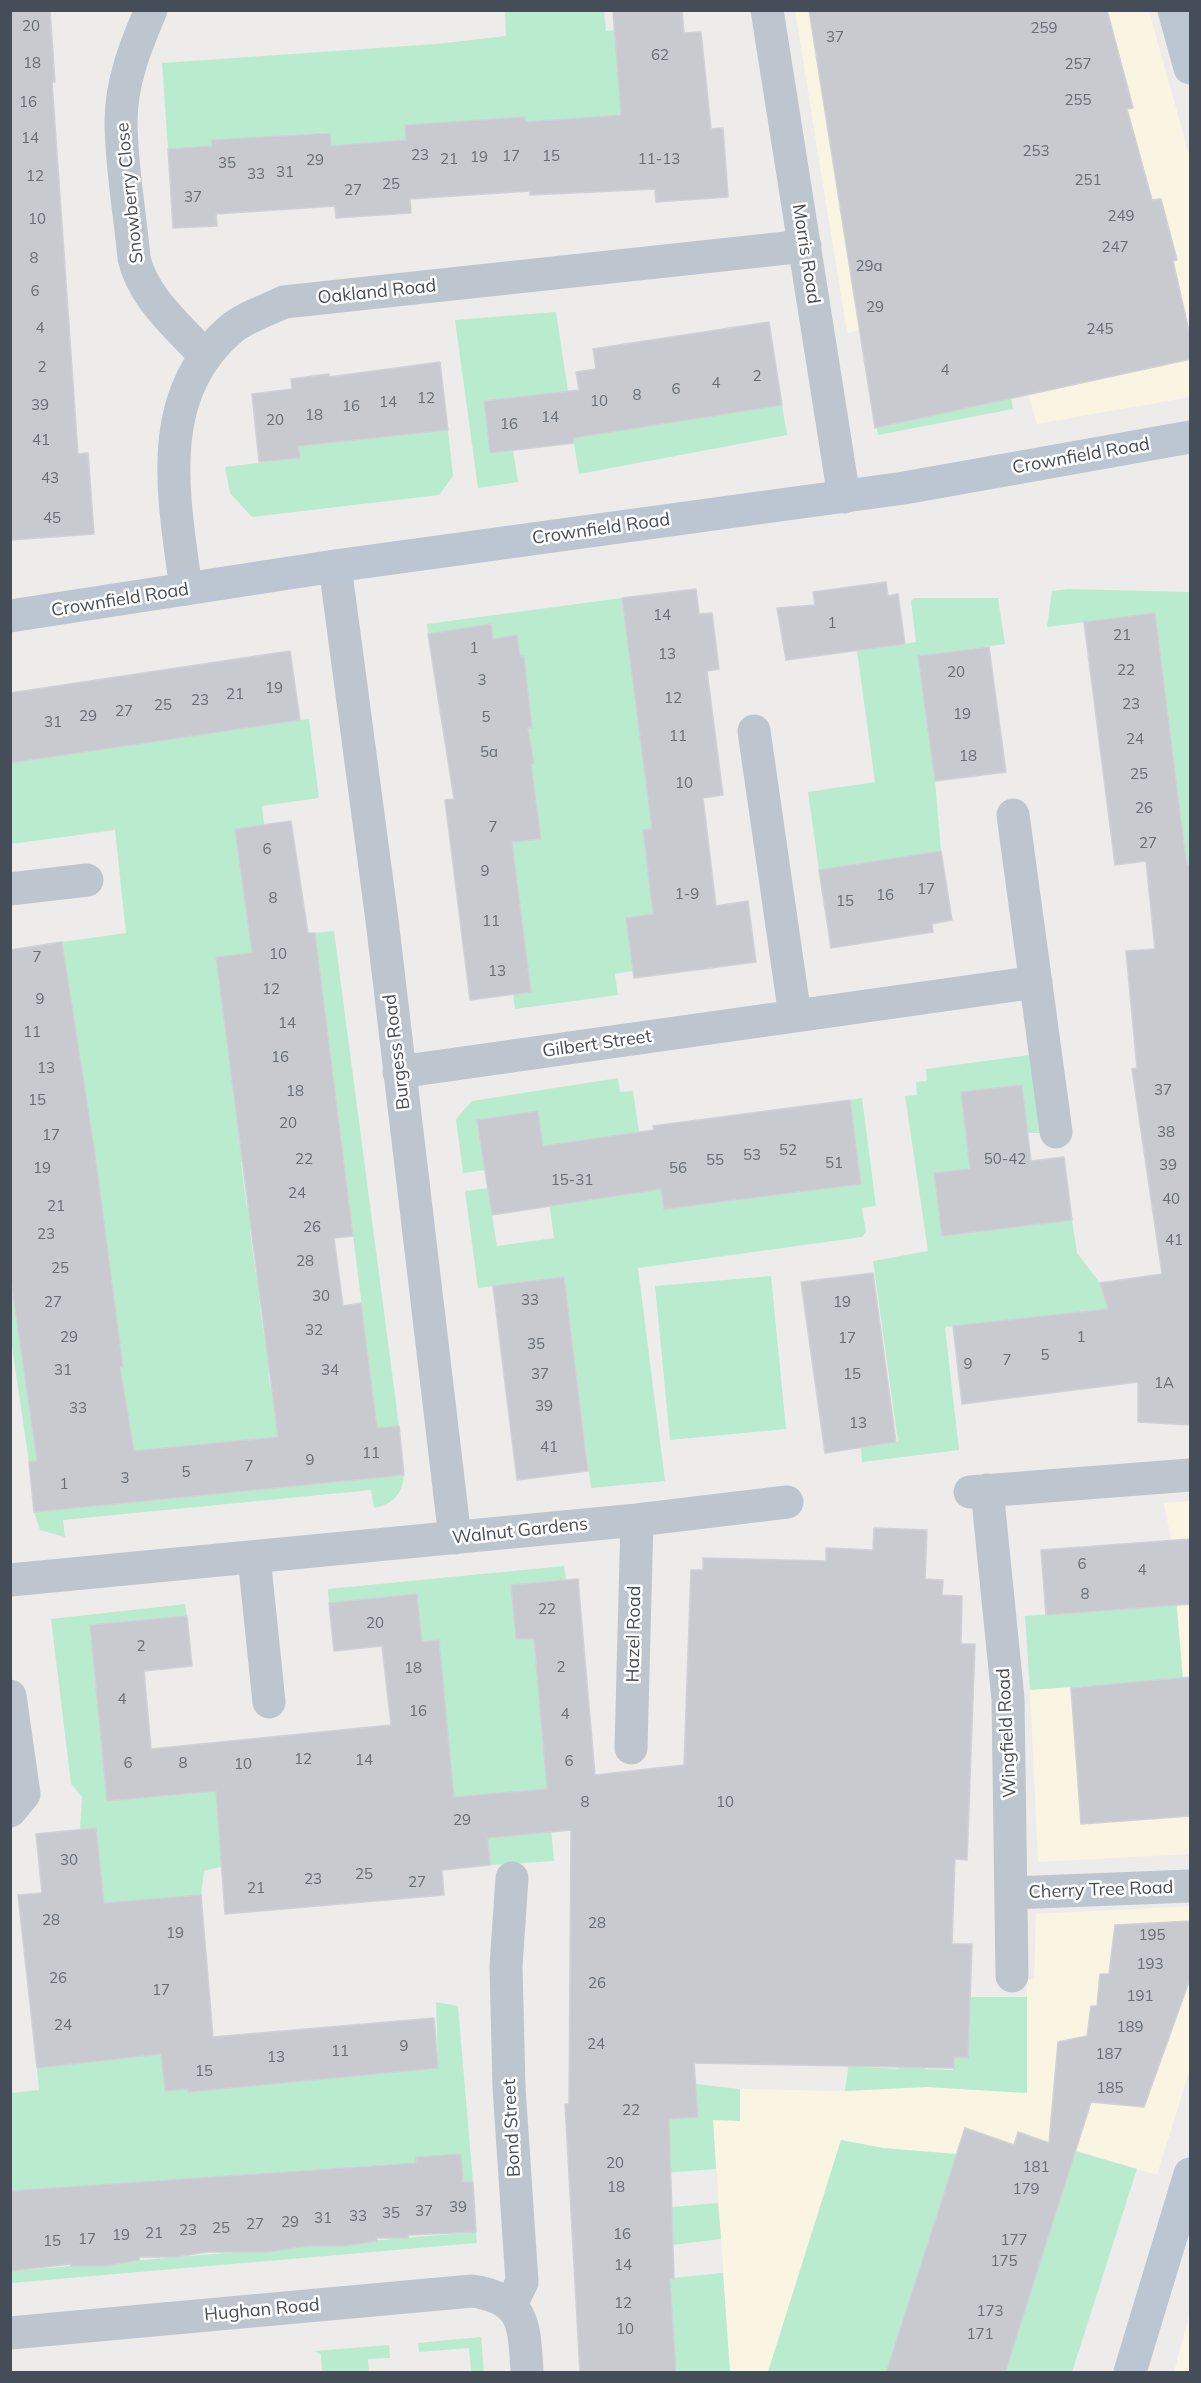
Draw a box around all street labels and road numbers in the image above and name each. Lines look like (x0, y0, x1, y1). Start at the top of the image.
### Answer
street label: Snowberry Close (112, 121, 148, 265)
street label: Morris Road (787, 203, 825, 305)
street label: Oakland Road (317, 275, 437, 309)
street label: Crownfield Road (1011, 433, 1151, 479)
street label: Crownfield Road (531, 509, 671, 549)
street label: Crownfield Road (50, 578, 190, 622)
street label: Burgess Road (379, 993, 415, 1111)
street label: Gilbert Street (541, 1026, 653, 1062)
street label: Walnut Gardens (451, 1513, 589, 1549)
street label: Hazel Road (622, 1585, 646, 1683)
street label: Wingfield Road (993, 1668, 1021, 1798)
street label: Cherry Tree Road (1028, 1877, 1174, 1903)
street label: Bond Street (499, 2078, 525, 2178)
street label: Hughan Road (203, 2294, 321, 2326)

